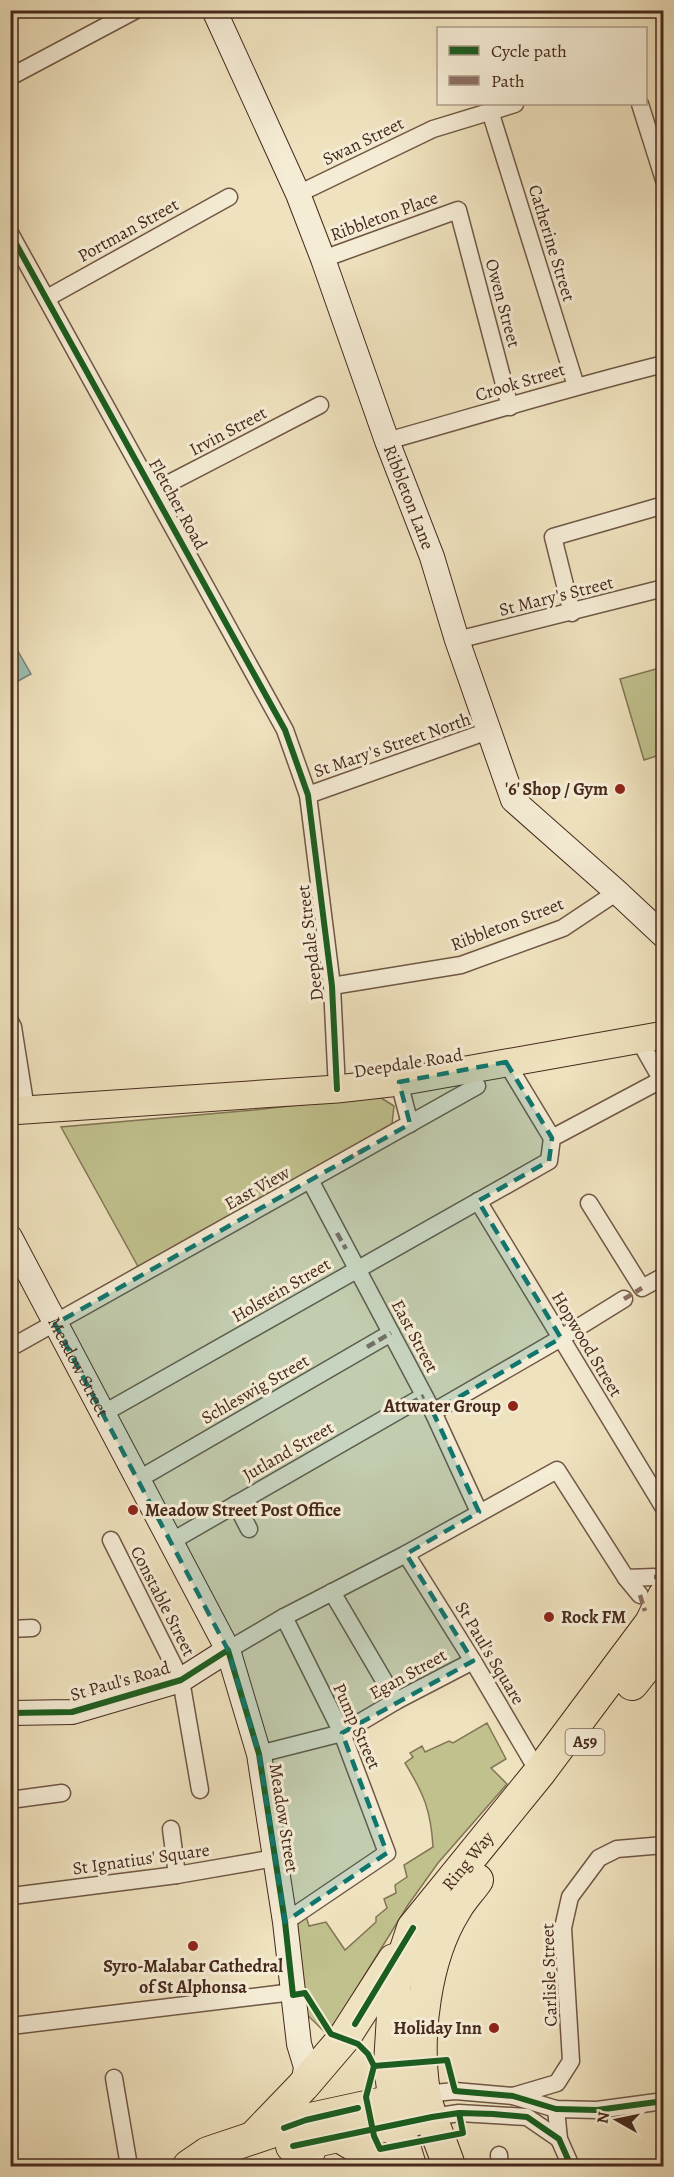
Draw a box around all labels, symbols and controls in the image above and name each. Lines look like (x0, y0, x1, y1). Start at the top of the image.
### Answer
legend (437, 27, 647, 105)
text: Cycle path (491, 39, 567, 63)
text: Path (491, 69, 525, 93)
street label: Swan Street (318, 111, 408, 171)
street label: Catherine Street (523, 182, 581, 304)
street label: Ribbleton Place (327, 185, 441, 247)
street label: Portman Street (73, 192, 183, 268)
street label: Owen Street (480, 256, 526, 350)
street label: Crook Street (472, 357, 568, 407)
street label: Irvin Street (185, 401, 271, 461)
street label: Ribbleton Lane (378, 441, 440, 553)
street label: Fletcher Road (143, 454, 213, 554)
street label: St Mary's Street (496, 570, 616, 622)
street label: St Mary's Street North (310, 707, 474, 783)
place label: '6' Shop / Gym (505, 777, 608, 801)
marker: '6' Shop / Gym (613, 782, 627, 796)
street label: Deepdale Street (291, 884, 329, 1002)
street label: Ribbleton Street (447, 891, 567, 957)
street label: Deepdale Road (352, 1043, 464, 1083)
street label: East View (220, 1160, 294, 1216)
street label: Holstein Street (227, 1252, 335, 1328)
street label: Hopwood Street (546, 1287, 628, 1401)
street label: East Street (386, 1295, 444, 1377)
street label: Meadow Street (42, 1313, 115, 1421)
street label: Schleswig Street (197, 1348, 313, 1430)
place label: Attwater Group (383, 1394, 501, 1418)
marker: Attwater Group (506, 1399, 520, 1413)
street label: Jutland Street (238, 1415, 338, 1487)
place label: Meadow Street Post Office (145, 1498, 341, 1522)
marker: Meadow Street Post Office (126, 1503, 140, 1517)
street label: Constable Street (125, 1542, 201, 1660)
street label: St Paul's Square (450, 1597, 530, 1709)
place label: Rock FM (561, 1605, 626, 1629)
marker: Rock FM (542, 1610, 556, 1624)
street label: Egan Street (365, 1643, 451, 1705)
street label: St Paul's Road (67, 1655, 173, 1707)
street label: Pump Street (327, 1679, 387, 1773)
road number: A59 (566, 1729, 604, 1755)
street label: Meadow Street (264, 1762, 304, 1874)
street label: Ring Way (436, 1825, 500, 1895)
street label: St Ignatius' Square (71, 1838, 211, 1880)
street label: Carlisle Street (535, 1923, 563, 2027)
marker: Syro-Malabar Cathedral of St Alphonsa (186, 1939, 200, 1953)
place label: Syro-Malabar Cathedral of St Alphonsa (103, 1954, 283, 1999)
place label: Holiday Inn (393, 2016, 482, 2040)
marker: Holiday Inn (487, 2021, 501, 2035)
north arrow (587, 2090, 647, 2150)
text: N (591, 2110, 615, 2125)

